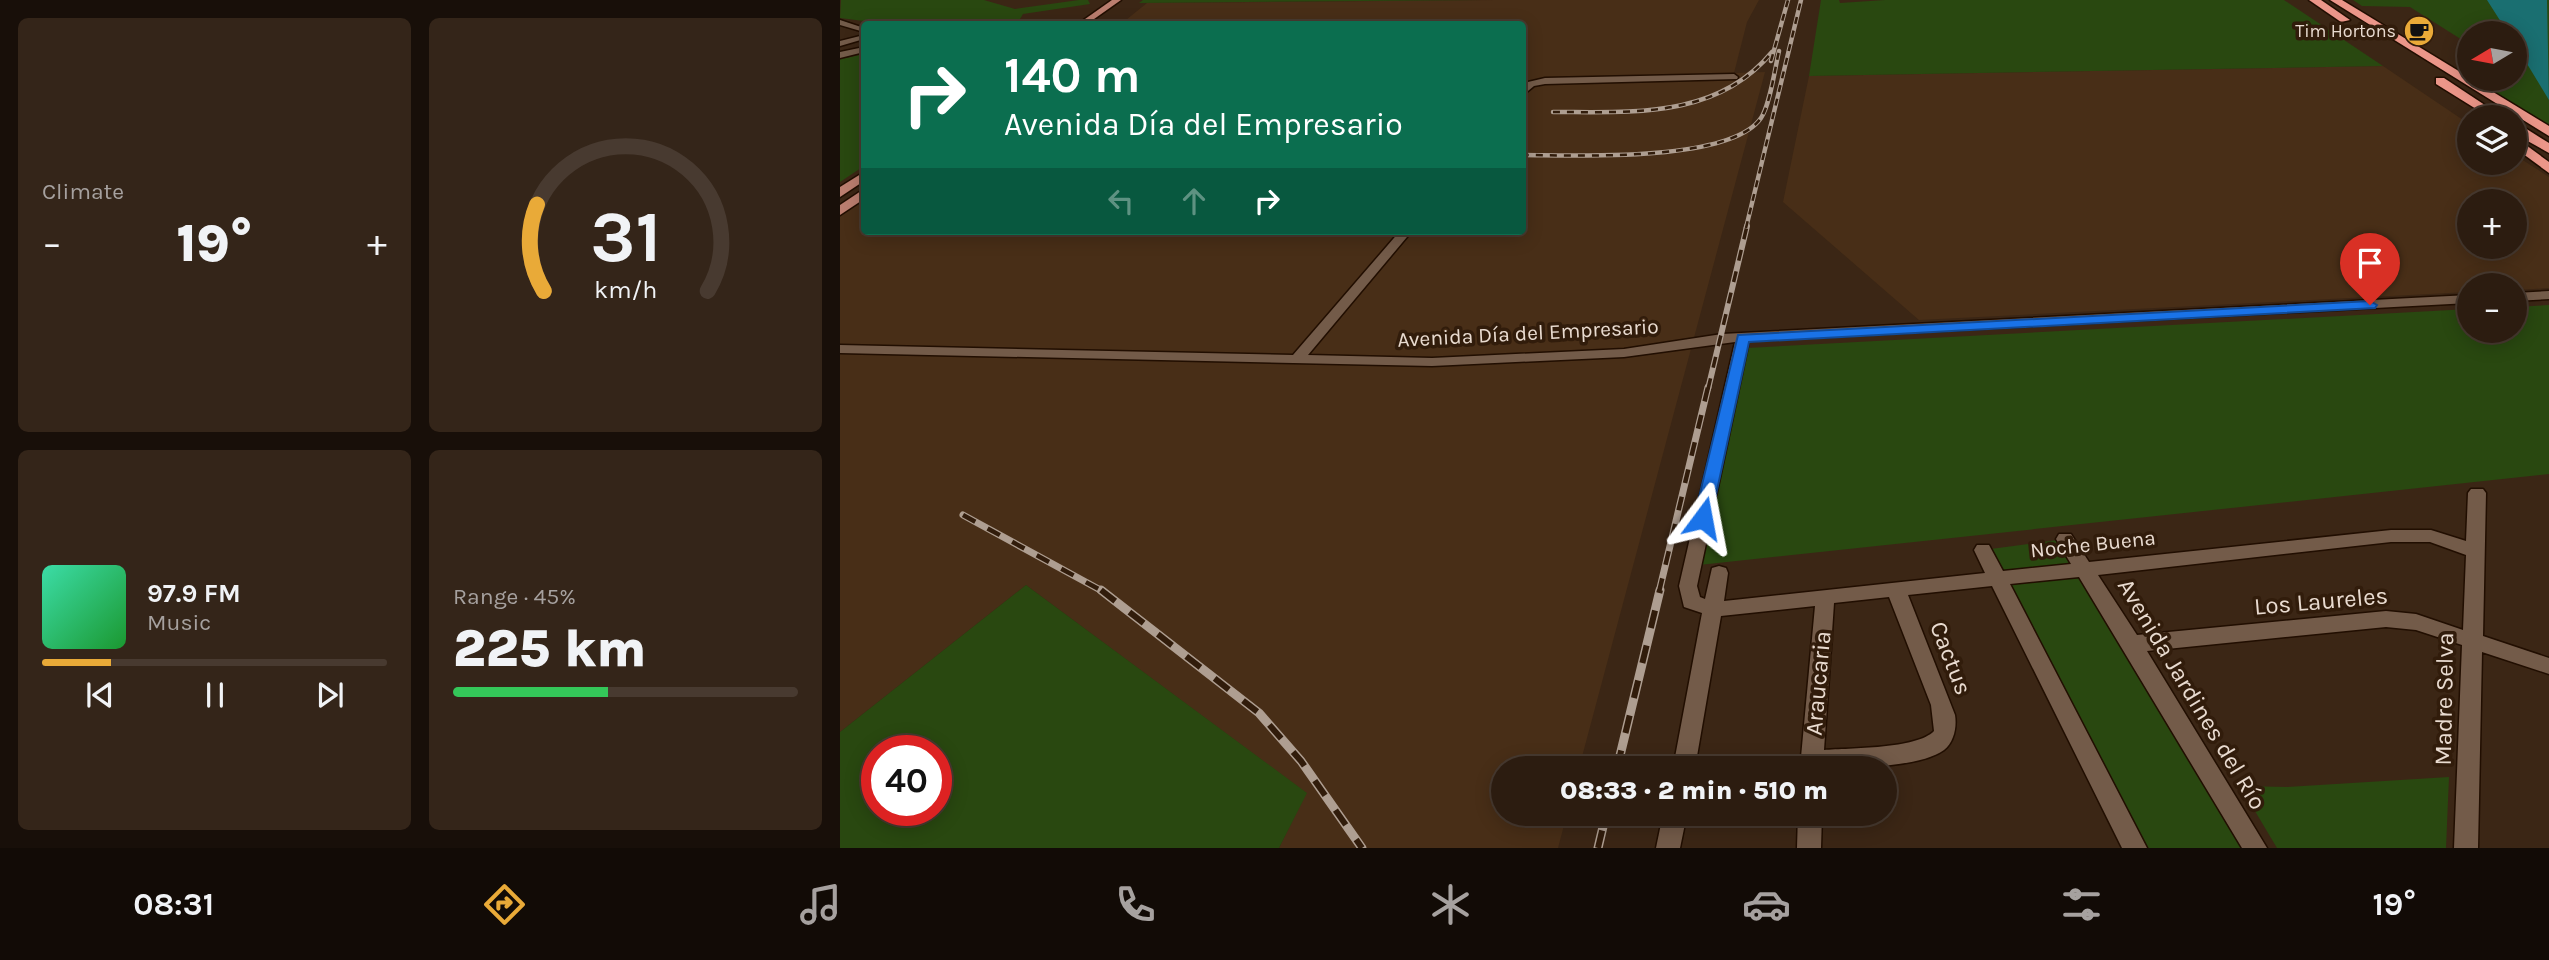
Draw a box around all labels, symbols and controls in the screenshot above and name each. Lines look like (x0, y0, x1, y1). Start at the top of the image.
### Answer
cafe icon: Tim Hortons (2402, 14, 2436, 48)
place label: Tim Hortons (2295, 20, 2396, 42)
north arrow (2457, 21, 2527, 91)
map controls (2457, 21, 2527, 343)
text: 140 m (1004, 47, 1141, 104)
icon: right (889, 49, 980, 140)
button: layers (2457, 105, 2527, 175)
text: Avenida Día del Empresario (1004, 106, 1403, 143)
text: Climate (42, 178, 124, 205)
icon: left (1102, 182, 1140, 220)
icon: ahead (1175, 182, 1213, 220)
icon: right (1248, 182, 1286, 220)
button: + (2457, 189, 2527, 259)
text: 31 (590, 194, 661, 279)
text: 19° (176, 213, 253, 274)
text: − (42, 221, 62, 266)
text: + (367, 221, 387, 266)
pin (2340, 233, 2400, 305)
icon: arrive (2351, 244, 2389, 282)
button: − (2457, 273, 2527, 343)
text: km/h (594, 275, 657, 304)
street label: Avenida Día del Empresario (1397, 314, 1659, 352)
position arrow (1666, 481, 1740, 555)
street label: Noche Buena (2029, 525, 2157, 563)
street label: Avenida Jardines del Río (2112, 573, 2272, 815)
text: 97.9 FM (147, 578, 241, 609)
street label: Los Laureles (2253, 581, 2389, 621)
text: Range · 45% (453, 583, 576, 610)
text: Music (147, 609, 211, 636)
street label: Cactus (1924, 617, 1978, 699)
text: 225 km (453, 618, 646, 679)
street label: Araucaria (1799, 630, 1837, 736)
street label: Madre Selva (2429, 632, 2459, 766)
icon: previous (81, 676, 119, 714)
icon: pause (196, 676, 234, 714)
icon: next (311, 676, 349, 714)
speed limit sign: 40 (861, 735, 952, 826)
text: 08:33 · 2 min · 510 m (1560, 775, 1828, 806)
icon: directions (480, 880, 529, 929)
icon: music (796, 880, 845, 929)
icon: phone (1111, 880, 1160, 929)
icon: climate (1426, 880, 1475, 929)
icon: car (1742, 880, 1791, 929)
icon: filters (2057, 880, 2106, 929)
text: 08:31 (133, 886, 214, 923)
text: 19° (2372, 886, 2416, 923)

